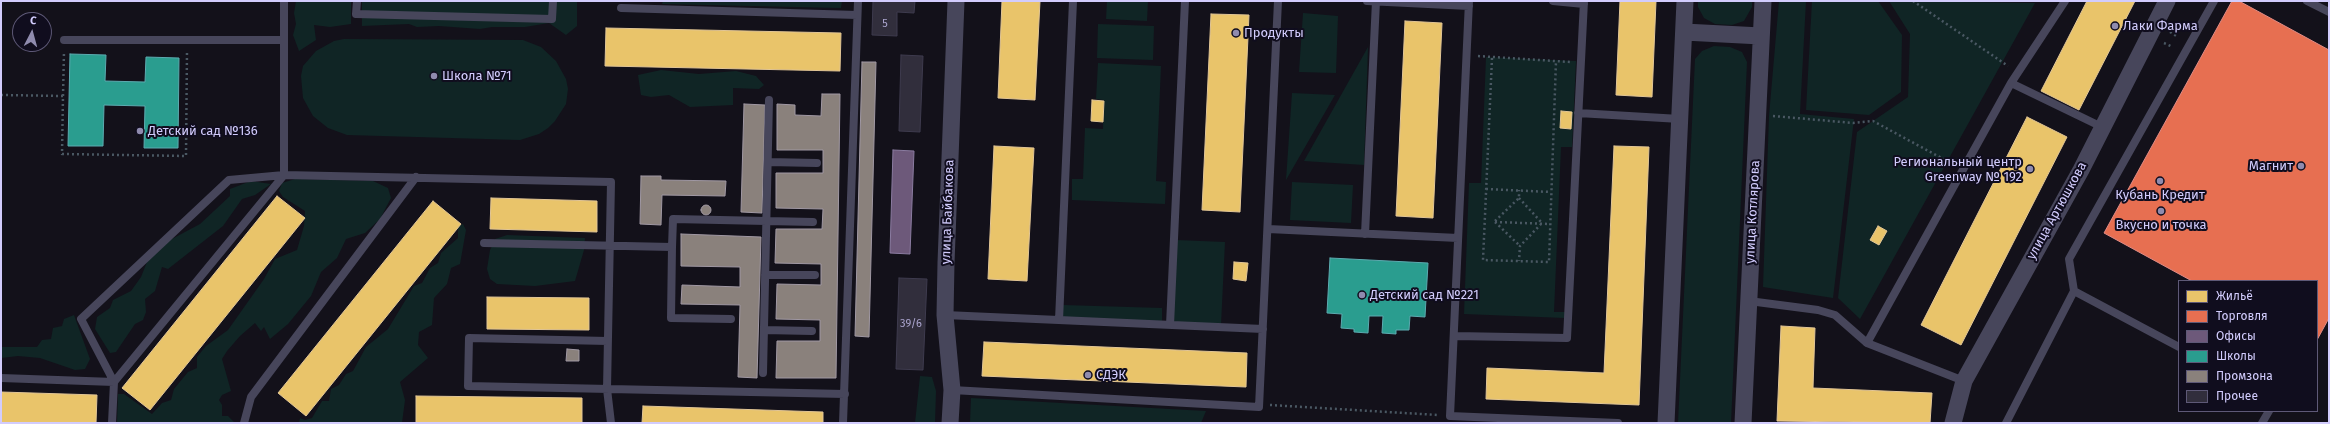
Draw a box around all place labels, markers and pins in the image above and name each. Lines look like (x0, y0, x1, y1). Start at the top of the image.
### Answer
place label: Лаки Фарма (2123, 18, 2198, 34)
marker: Лаки Фарма (2110, 21, 2120, 31)
place label: Продукты (1244, 25, 1304, 41)
marker: Продукты (1231, 28, 1241, 38)
place label: Школа №71 (442, 68, 512, 84)
marker: Школа №71 (429, 71, 439, 81)
place label: Детский сад №136 (148, 123, 258, 139)
marker: Детский сад №136 (135, 126, 145, 136)
place label: Региональный центр Greenway № 192 (1893, 154, 2022, 185)
place label: Магнит (2249, 158, 2293, 174)
marker: Магнит (2296, 161, 2306, 171)
marker: Региональный центр Greenway № 192 (2025, 164, 2035, 174)
marker: Кубань Кредит (2155, 176, 2165, 186)
place label: Кубань Кредит (2115, 187, 2205, 203)
marker: Вкусно и точка (2156, 206, 2166, 216)
place label: Вкусно и точка (2115, 217, 2207, 233)
place label: Детский сад №221 (1370, 287, 1479, 303)
marker: Детский сад №221 (1357, 290, 1367, 300)
place label: СДЭК (1096, 367, 1126, 383)
marker: СДЭК (1083, 370, 1093, 380)

